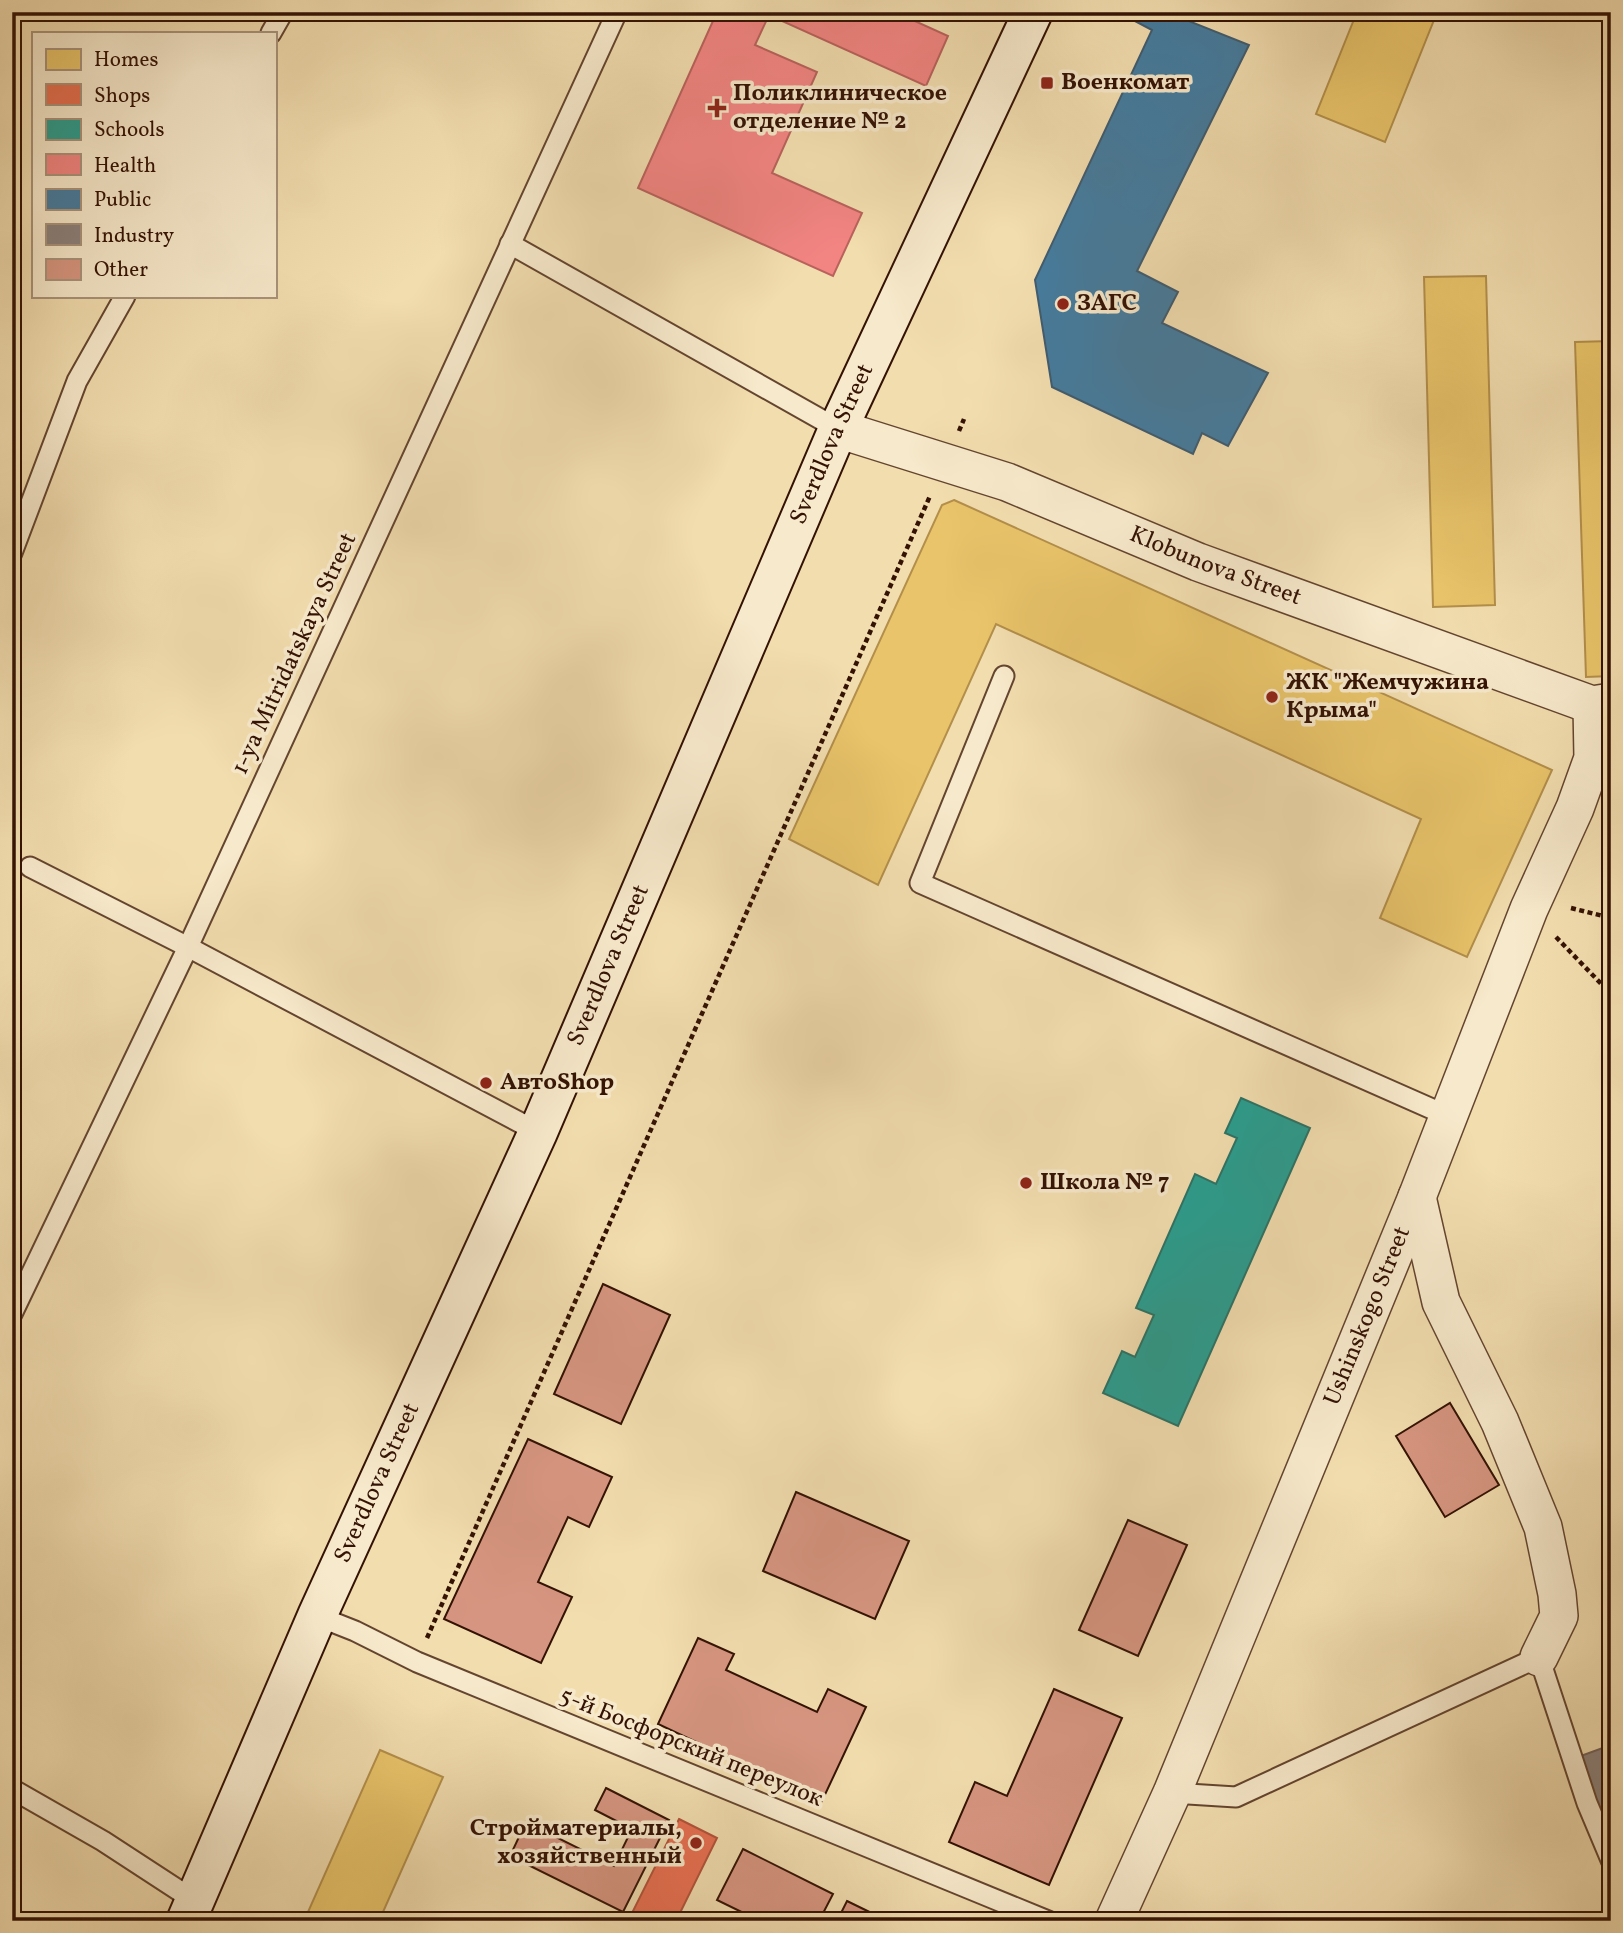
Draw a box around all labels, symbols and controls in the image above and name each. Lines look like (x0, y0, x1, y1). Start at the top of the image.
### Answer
legend (32, 32, 276, 298)
text: Homes (94, 46, 159, 75)
place label: Военкомат (1061, 66, 1190, 100)
marker: Военкомат (1039, 75, 1055, 91)
place label: Поликлиническое отделение № 2 (733, 77, 947, 139)
text: Shops (94, 82, 150, 111)
marker: Поликлиническое отделение № 2 (707, 98, 727, 118)
text: Schools (94, 116, 164, 145)
text: Health (94, 152, 156, 181)
text: Public (94, 186, 151, 215)
text: Industry (94, 222, 175, 251)
text: Other (94, 256, 148, 285)
place label: ЗАГС (1077, 287, 1137, 321)
marker: ЗАГС (1055, 296, 1071, 312)
street label: Sverdlova Street (782, 358, 883, 530)
street label: Klobunova Street (1124, 518, 1306, 615)
street label: 1-ya Mitridatskaya Street (224, 527, 366, 781)
place label: ЖК "Жемчужина Крыма" (1286, 666, 1489, 728)
marker: ЖК "Жемчужина Крыма" (1264, 689, 1280, 705)
street label: Sverdlova Street (559, 879, 659, 1052)
place label: АвтоShop (500, 1066, 614, 1100)
marker: АвтоShop (478, 1075, 494, 1091)
place label: Школа № 7 (1040, 1166, 1169, 1200)
marker: Школа № 7 (1018, 1175, 1034, 1191)
street label: Ushinskogo Street (1316, 1221, 1420, 1411)
street label: Sverdlova Street (326, 1397, 429, 1569)
street label: 5-й Босфорский переулок (554, 1680, 828, 1817)
place label: Стройматериалы, хозяйственный (470, 1812, 682, 1874)
marker: Стройматериалы, хозяйственный (688, 1835, 704, 1851)

